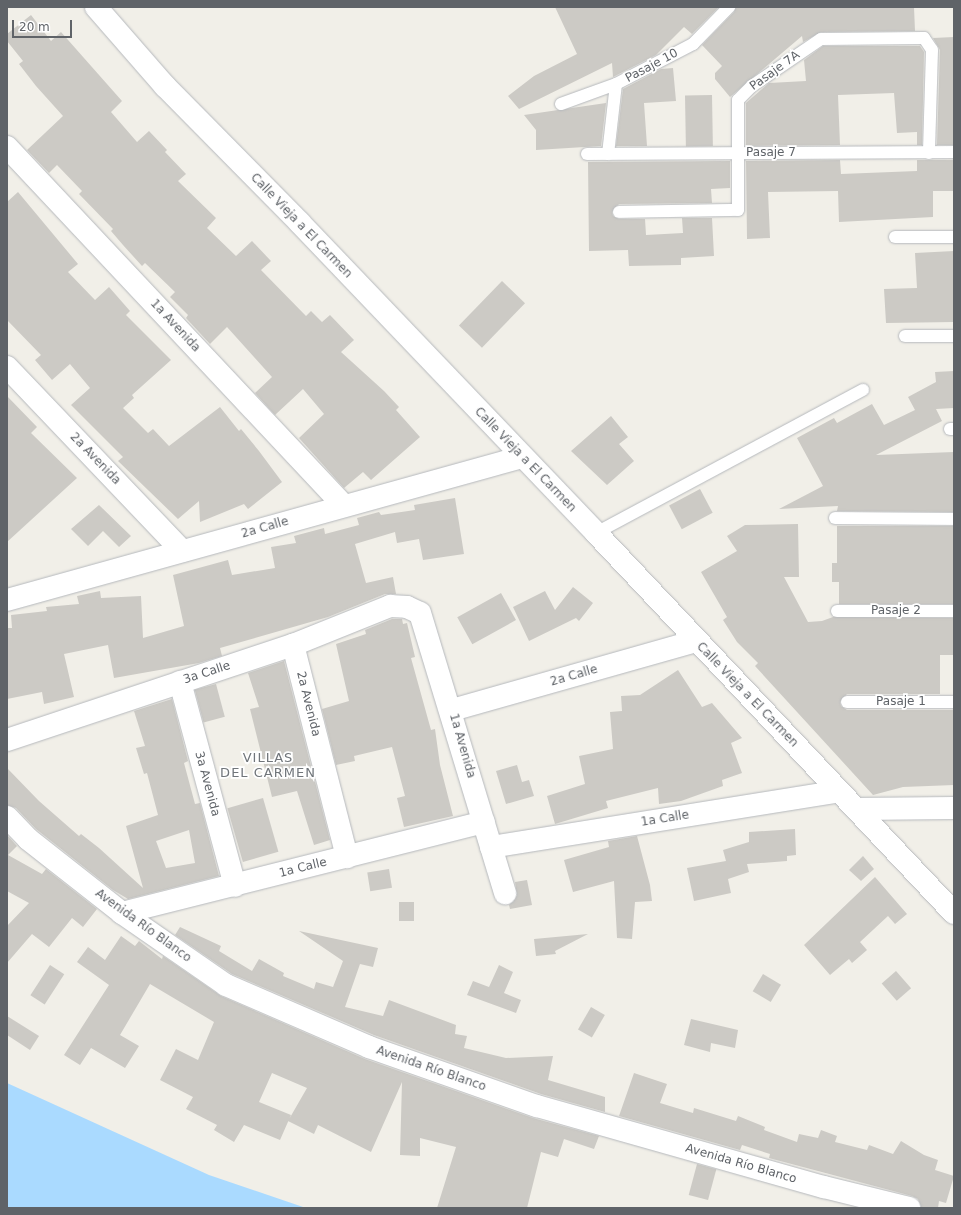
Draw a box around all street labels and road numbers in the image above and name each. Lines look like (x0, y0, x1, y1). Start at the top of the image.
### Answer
street label: Pasaje 10 (623, 46, 681, 86)
street label: Pasaje 7A (747, 48, 803, 94)
street label: Pasaje 7 (746, 146, 796, 160)
street label: Calle Vieja a El Carmen (247, 171, 355, 281)
street label: 1a Avenida (147, 297, 203, 355)
street label: Calle Vieja a El Carmen (471, 405, 579, 515)
street label: 2a Avenida (67, 430, 123, 488)
street label: 2a Calle (240, 514, 290, 542)
street label: Pasaje 2 (871, 604, 921, 618)
street label: Calle Vieja a El Carmen (693, 640, 801, 750)
street label: 3a Calle (182, 659, 232, 687)
street label: 2a Calle (549, 662, 599, 690)
street label: 2a Avenida (293, 670, 323, 738)
street label: Pasaje 1 (876, 695, 926, 709)
street label: 1a Avenida (446, 712, 478, 780)
street label: 3a Avenida (191, 750, 223, 818)
street label: 1a Calle (640, 808, 690, 830)
street label: 1a Calle (278, 855, 328, 881)
street label: Avenida Río Blanco (92, 886, 194, 966)
street label: Avenida Río Blanco (374, 1043, 488, 1095)
street label: Avenida Río Blanco (684, 1141, 798, 1187)

